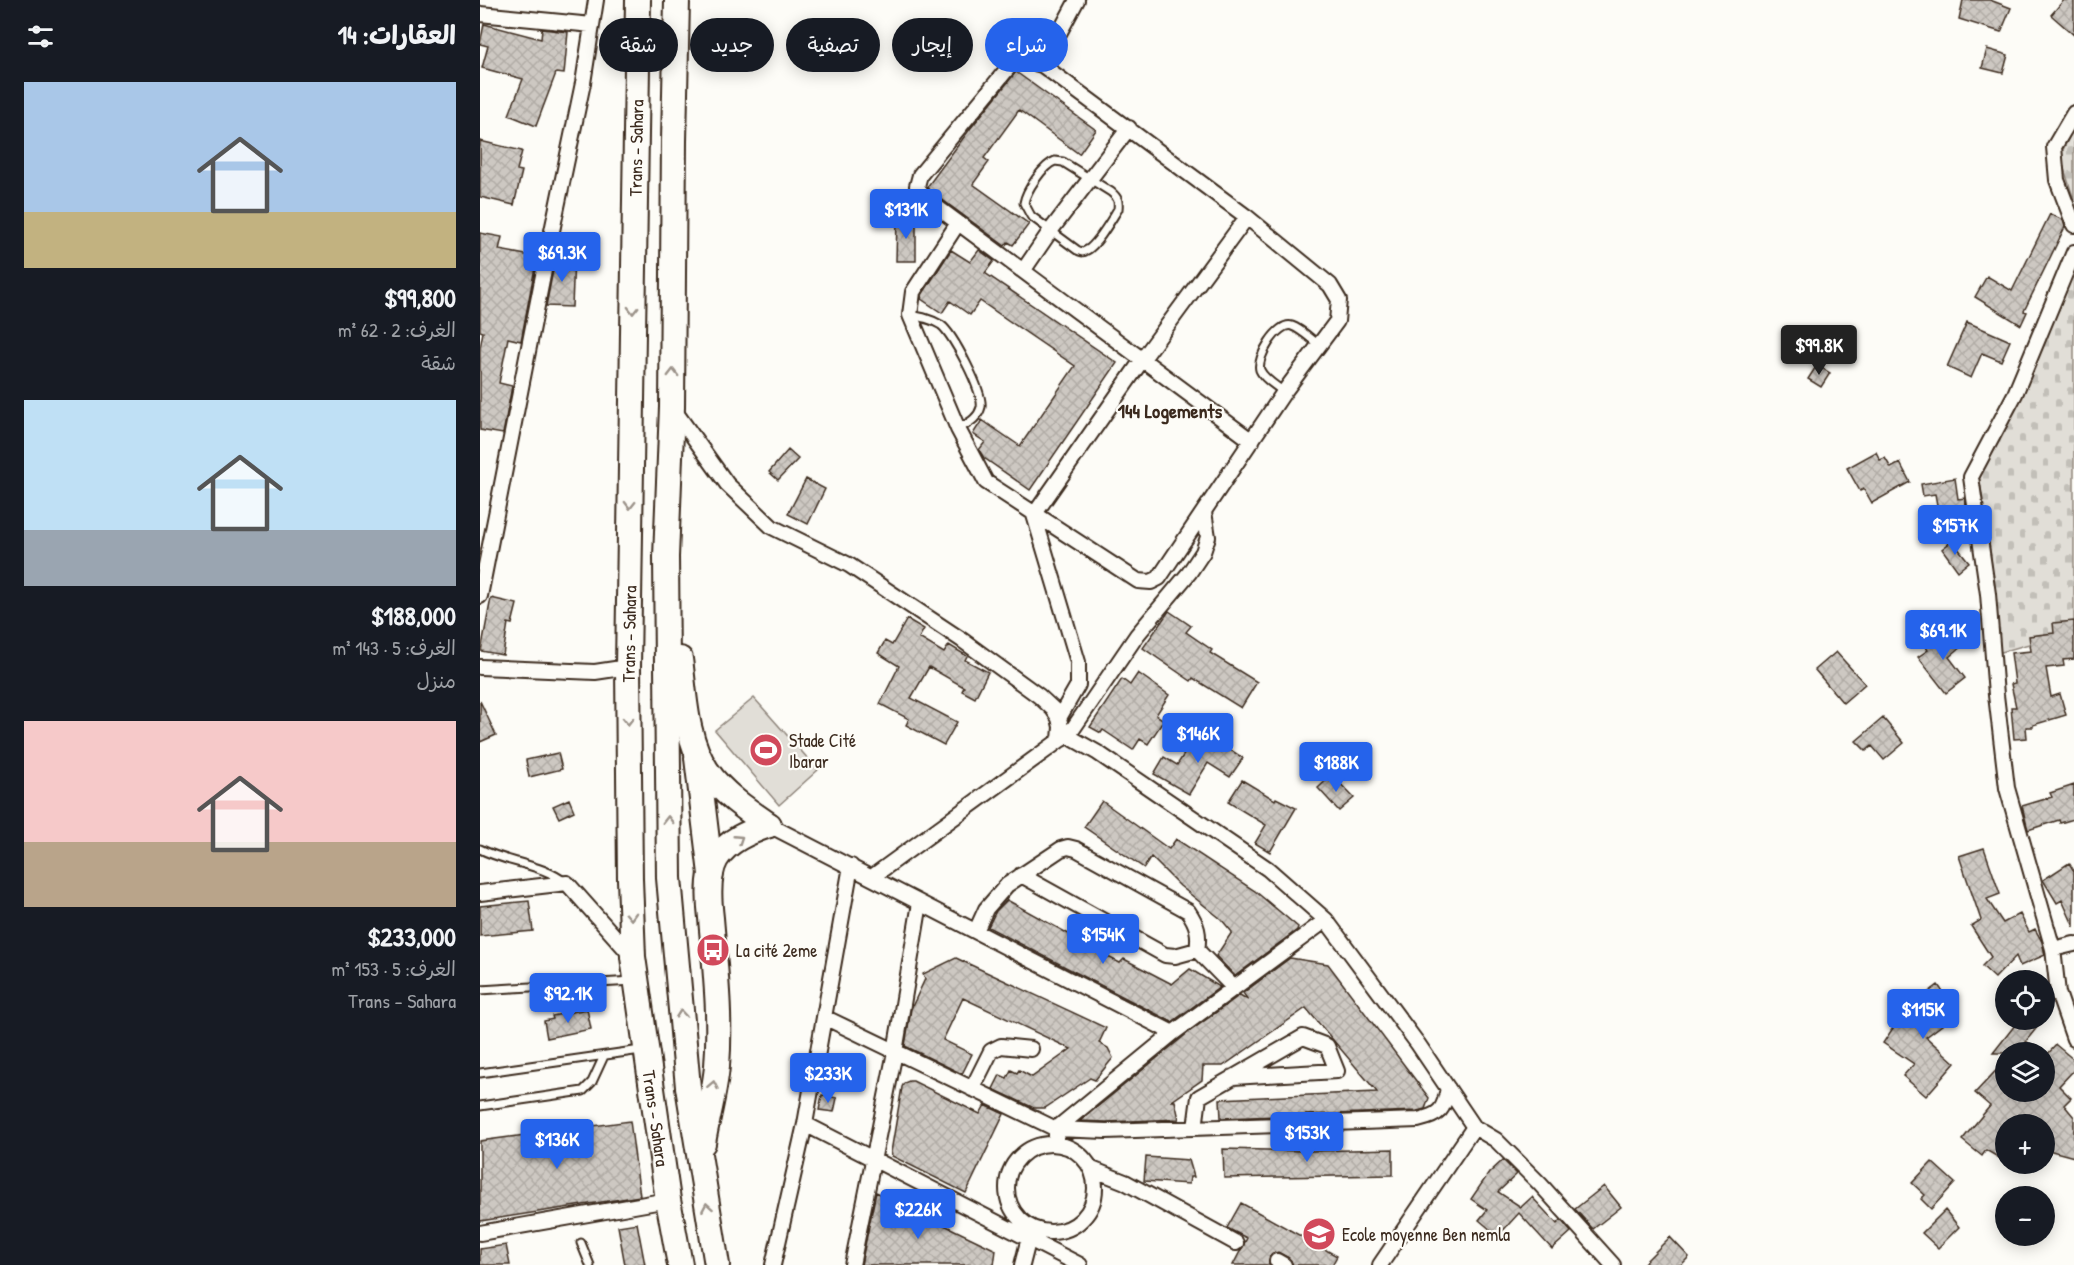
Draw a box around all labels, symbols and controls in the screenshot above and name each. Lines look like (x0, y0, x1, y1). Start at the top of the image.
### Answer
text: العقارات: 14 (338, 17, 456, 52)
chip: شقة (599, 18, 678, 72)
chip: جديد (690, 18, 774, 72)
chip: تصفية (786, 18, 880, 72)
chip: إيجار (892, 18, 973, 72)
chip: شراء (985, 18, 1068, 72)
icon: filters (24, 20, 57, 53)
street label: Trans - Sahara (623, 99, 649, 197)
icon: home (186, 121, 294, 229)
pin: $131K (864, 189, 948, 240)
text: $131K (884, 195, 928, 222)
pin: $69.3K (513, 232, 611, 283)
text: $69.3K (537, 238, 587, 265)
text: $99,800 (384, 280, 456, 315)
one-way arrow (627, 306, 639, 315)
text: الغرف: 2 · 62 m² (338, 316, 456, 343)
pin: $99.8K (1770, 325, 1868, 376)
text: $99.8K (1795, 331, 1843, 358)
text: شقة (421, 349, 456, 376)
one-way arrow (666, 368, 679, 377)
district label: 144 Logements (1118, 397, 1222, 425)
icon: home (186, 439, 294, 547)
one-way arrow (624, 501, 637, 510)
pin: $157K (1913, 505, 1997, 556)
text: $157K (1932, 511, 1978, 538)
street label: Trans - Sahara (616, 585, 642, 683)
text: $188,000 (371, 598, 456, 633)
pin: $69.1K (1894, 610, 1992, 661)
text: $69.1K (1919, 616, 1967, 643)
text: الغرف: 5 · 143 m² (332, 634, 456, 661)
text: منزل (417, 667, 456, 694)
pin: $146K (1156, 713, 1240, 764)
one-way arrow (622, 717, 635, 726)
text: $146K (1176, 719, 1220, 746)
place label: Stade Cité Ibarar (789, 728, 856, 774)
sports icon: Stade Cité Ibarar (748, 732, 784, 768)
pin: $188K (1294, 742, 1378, 793)
text: $188K (1313, 748, 1359, 775)
icon: home (186, 760, 294, 868)
one-way arrow (662, 815, 674, 824)
one-way arrow (732, 835, 743, 846)
one-way arrow (625, 912, 638, 921)
pin: $154K (1061, 914, 1145, 965)
text: $233,000 (367, 919, 456, 954)
text: $154K (1081, 920, 1125, 947)
bus stop icon: La cité 2eme (695, 932, 731, 968)
place label: La cité 2eme (736, 938, 817, 963)
text: الغرف: 5 · 153 m² (331, 955, 456, 982)
map controls (1995, 970, 2055, 1246)
button: locate (1995, 970, 2055, 1030)
pin: $92.1K (519, 973, 617, 1024)
text: $92.1K (544, 979, 592, 1006)
text: Trans - Sahara (348, 987, 456, 1014)
pin: $115K (1881, 989, 1965, 1040)
text: $115K (1901, 995, 1945, 1022)
one-way arrow (675, 1010, 688, 1019)
button: layers (1995, 1042, 2055, 1102)
pin: $233K (786, 1053, 870, 1104)
text: $233K (804, 1059, 852, 1086)
street label: Trans - Sahara (637, 1068, 676, 1168)
one-way arrow (706, 1080, 719, 1090)
pin: $153K (1265, 1112, 1349, 1163)
button: + (1995, 1114, 2055, 1174)
text: $153K (1284, 1118, 1330, 1145)
pin: $136K (515, 1119, 599, 1170)
text: $136K (535, 1125, 579, 1152)
button: − (1995, 1186, 2055, 1246)
pin: $226K (876, 1189, 960, 1240)
text: $226K (894, 1195, 942, 1222)
one-way arrow (702, 1203, 714, 1212)
school or university icon: Ecole moyenne Ben nemla (1301, 1216, 1337, 1252)
place label: Ecole moyenne Ben nemla (1342, 1222, 1510, 1247)

